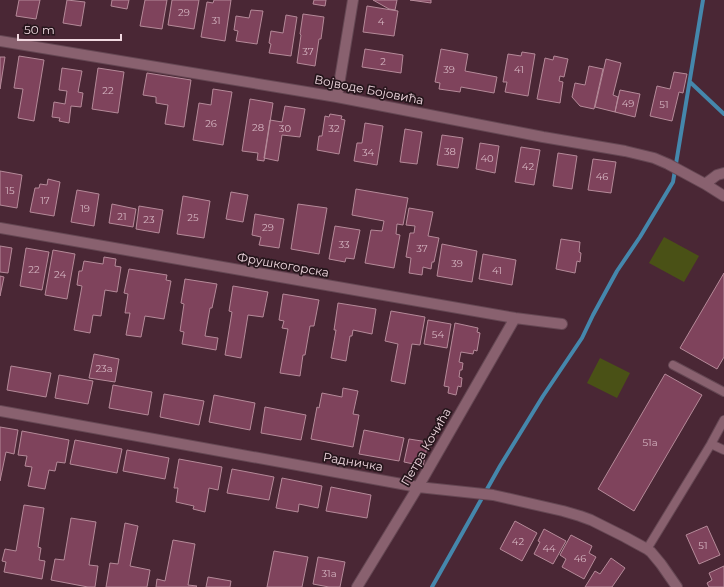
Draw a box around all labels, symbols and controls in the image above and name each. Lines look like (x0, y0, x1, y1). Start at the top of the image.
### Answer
house number: 29 (178, 6, 190, 19)
house number: 31 (211, 14, 221, 27)
house number: 4 (378, 15, 385, 28)
scale bar (18, 16, 121, 42)
text: 50 m (24, 22, 55, 37)
house number: 37 (302, 45, 314, 58)
house number: 2 (380, 55, 386, 68)
house number: 39 (443, 63, 455, 76)
house number: 41 (514, 63, 524, 76)
street label: Војводе Бојовића (313, 72, 425, 107)
house number: 22 (102, 84, 114, 97)
house number: 49 (622, 97, 634, 110)
house number: 51 (659, 98, 669, 111)
house number: 26 (205, 117, 217, 130)
house number: 28 (252, 121, 264, 134)
house number: 30 (279, 122, 292, 135)
house number: 32 (328, 122, 340, 135)
house number: 38 (444, 145, 456, 158)
house number: 34 (362, 146, 375, 159)
house number: 40 (480, 152, 494, 165)
house number: 42 (522, 160, 534, 173)
house number: 46 (596, 170, 608, 183)
house number: 15 (5, 184, 15, 197)
house number: 17 (40, 194, 50, 207)
house number: 19 (80, 202, 90, 215)
house number: 21 (117, 210, 127, 223)
house number: 25 (187, 211, 199, 224)
house number: 23 (143, 213, 155, 226)
house number: 29 (262, 221, 274, 234)
house number: 33 (338, 238, 350, 251)
house number: 37 (416, 242, 428, 255)
street label: Фрушкогорска (236, 249, 330, 280)
house number: 39 (451, 257, 463, 270)
house number: 22 (28, 263, 40, 276)
house number: 41 (492, 264, 502, 277)
house number: 24 (54, 268, 66, 281)
house number: 54 (432, 328, 445, 341)
house number: 23a (95, 362, 113, 375)
street label: Петра Кочића (397, 405, 454, 488)
house number: 51a (642, 436, 658, 449)
street label: Радничка (322, 449, 384, 474)
house number: 42 (512, 535, 524, 548)
house number: 51 (698, 539, 708, 552)
house number: 44 (542, 542, 556, 555)
house number: 46 (574, 552, 586, 565)
house number: 31a (321, 567, 337, 580)

